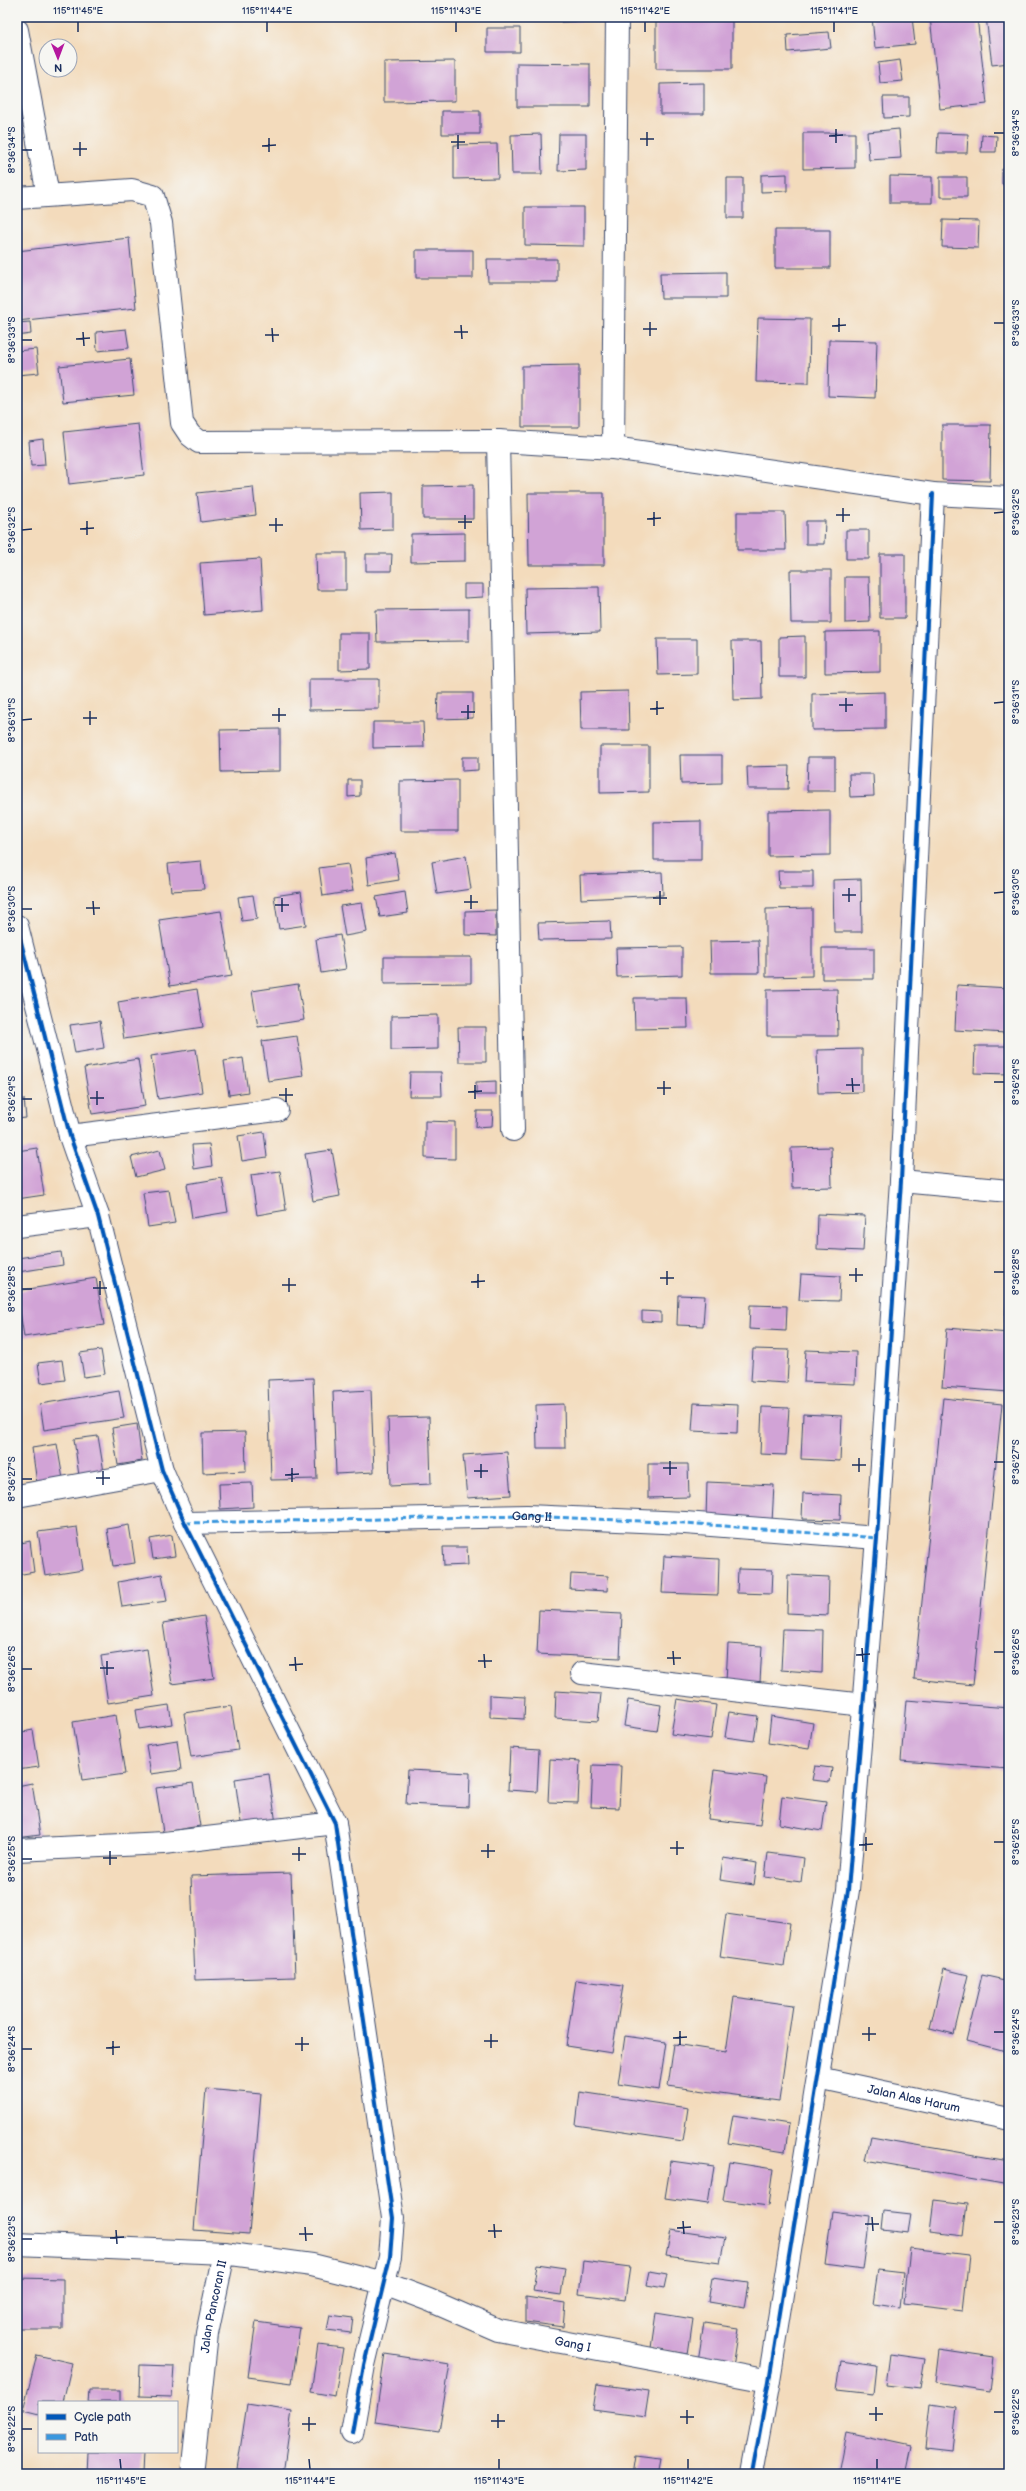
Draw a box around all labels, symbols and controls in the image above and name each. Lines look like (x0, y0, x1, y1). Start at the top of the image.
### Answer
text: 115°11'45"E (53, 5, 103, 17)
text: 115°11'44"E (242, 5, 293, 17)
text: 115°11'43"E (431, 5, 482, 17)
text: 115°11'42"E (620, 5, 671, 17)
text: 115°11'41"E (810, 5, 859, 17)
north arrow (38, 38, 78, 78)
text: N (54, 61, 62, 74)
text: 8°36'34"S (1010, 110, 1022, 156)
text: 8°36'34"S (6, 127, 18, 173)
text: 8°36'33"S (1010, 299, 1022, 347)
text: 8°36'33"S (6, 316, 18, 364)
text: 8°36'32"S (1010, 489, 1022, 535)
text: 8°36'32"S (6, 507, 18, 553)
text: 8°36'31"S (1010, 680, 1022, 724)
text: 8°36'31"S (6, 698, 18, 742)
text: 8°36'30"S (1010, 869, 1022, 915)
text: 8°36'30"S (6, 886, 18, 932)
text: 8°36'29"S (1010, 1059, 1022, 1105)
text: 8°36'29"S (6, 1076, 18, 1122)
text: 8°36'28"S (1010, 1249, 1022, 1295)
text: 8°36'28"S (6, 1266, 18, 1312)
text: 8°36'27"S (1010, 1439, 1022, 1485)
text: 8°36'27"S (6, 1456, 18, 1502)
street label: Gang II (512, 1508, 553, 1525)
text: 8°36'26"S (1010, 1629, 1022, 1675)
text: 8°36'26"S (6, 1646, 18, 1692)
text: 8°36'25"S (1010, 1819, 1022, 1865)
text: 8°36'25"S (6, 1836, 18, 1882)
text: 8°36'24"S (1010, 2009, 1022, 2055)
text: 8°36'24"S (6, 2026, 18, 2072)
street label: Jalan Alas Harum (866, 2081, 962, 2116)
text: 8°36'23"S (1010, 2199, 1022, 2245)
text: 8°36'23"S (6, 2216, 18, 2262)
street label: Jalan Pancoran II (198, 2258, 230, 2354)
street label: Gang I (553, 2333, 592, 2355)
text: 8°36'22"S (1010, 2389, 1022, 2435)
legend (38, 2401, 178, 2453)
text: 8°36'22"S (6, 2406, 18, 2452)
text: Cycle path (74, 2410, 131, 2425)
text: Path (74, 2430, 99, 2445)
text: 115°11'45"E (96, 2475, 146, 2487)
text: 115°11'44"E (285, 2475, 336, 2487)
text: 115°11'43"E (474, 2475, 525, 2487)
text: 115°11'42"E (663, 2475, 714, 2487)
text: 115°11'41"E (853, 2475, 902, 2487)

